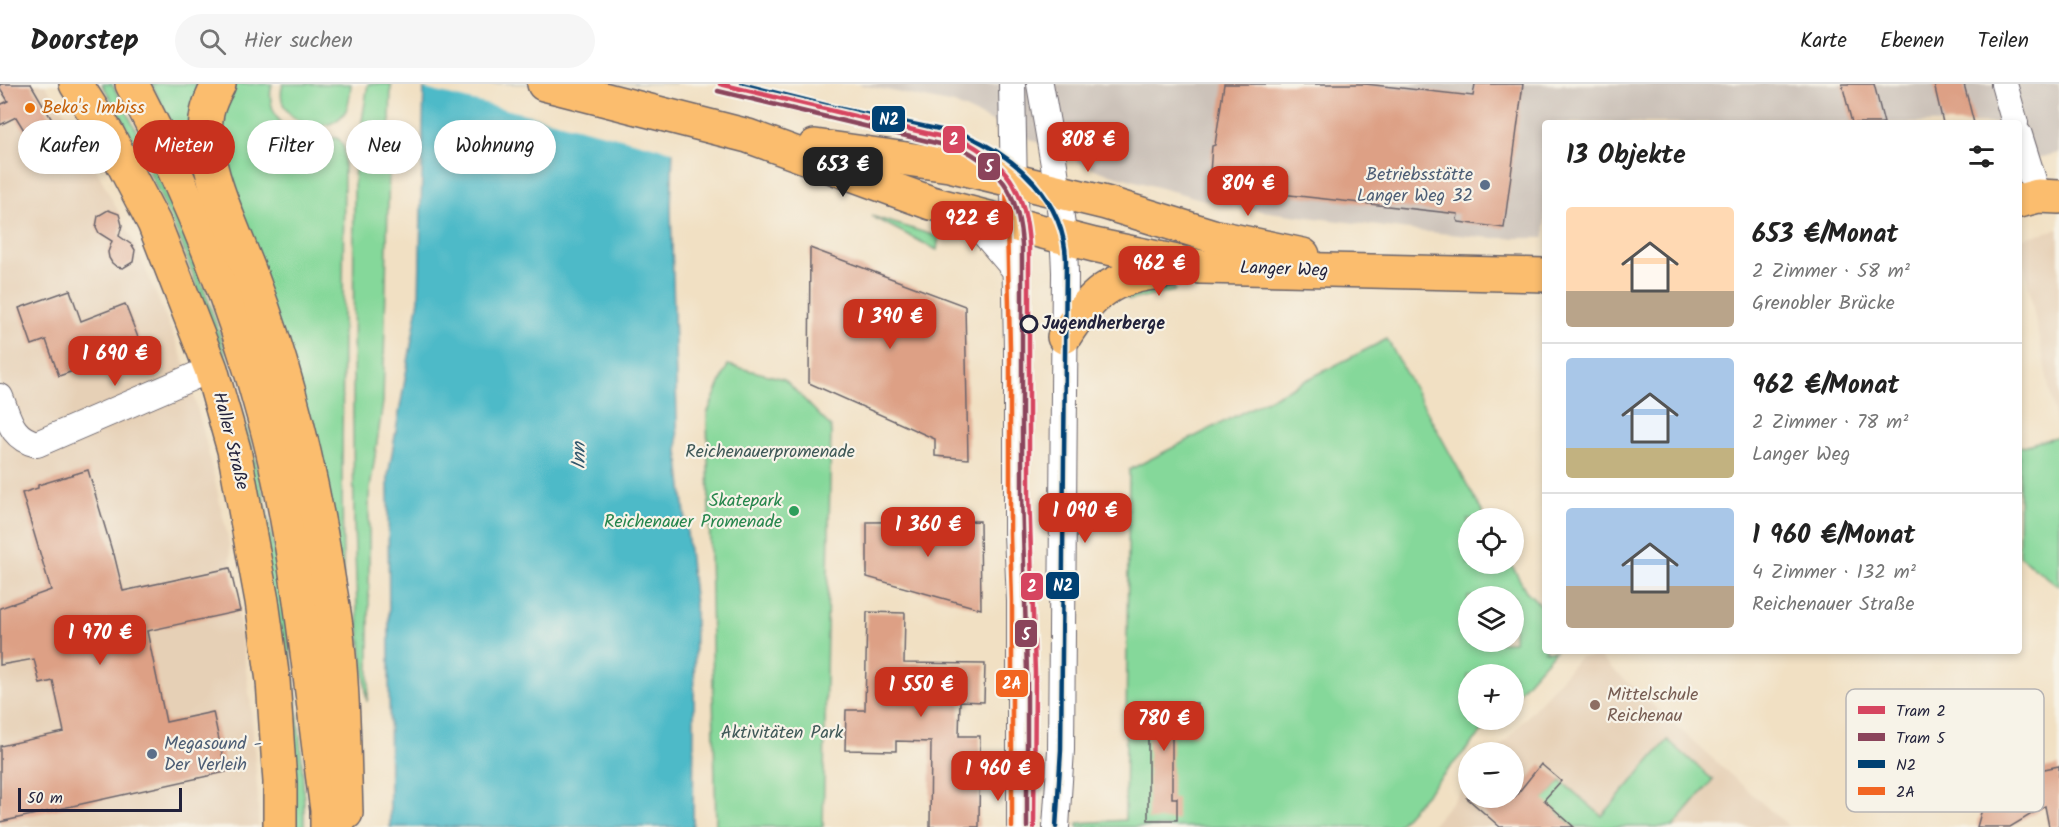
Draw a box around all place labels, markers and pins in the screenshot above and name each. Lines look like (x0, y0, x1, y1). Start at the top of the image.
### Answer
place label: Beko's Imbiss (42, 94, 145, 123)
marker: Beko's Imbiss (23, 101, 37, 115)
pin: 808 € (1046, 122, 1130, 173)
pin: 653 € (801, 147, 885, 198)
place label: Betriebsstätte Langer Weg 32 (1357, 161, 1473, 211)
pin: 804 € (1206, 166, 1290, 217)
marker: Betriebsstätte Langer Weg 32 (1478, 178, 1492, 192)
pin: 922 € (930, 201, 1014, 252)
pin: 962 € (1117, 246, 1201, 297)
pin: 1 390 € (835, 299, 945, 350)
place label: Jugendherberge (1042, 310, 1165, 339)
marker: Jugendherberge (1020, 315, 1038, 333)
pin: 1 690 € (60, 336, 170, 387)
place label: Skatepark Reichenauer Promenade (604, 487, 783, 537)
pin: 1 090 € (1030, 493, 1140, 544)
marker: Skatepark Reichenauer Promenade (787, 504, 801, 518)
pin: 1 360 € (873, 507, 983, 558)
pin: 1 970 € (45, 615, 155, 666)
pin: 1 550 € (866, 667, 976, 718)
place label: Mittelschule Reichenau (1607, 681, 1698, 731)
marker: Mittelschule Reichenau (1588, 698, 1602, 712)
pin: 780 € (1122, 701, 1206, 752)
place label: Megasound - Der Verleih (164, 730, 262, 780)
marker: Megasound - Der Verleih (145, 747, 159, 761)
pin: 1 960 € (943, 751, 1053, 802)

